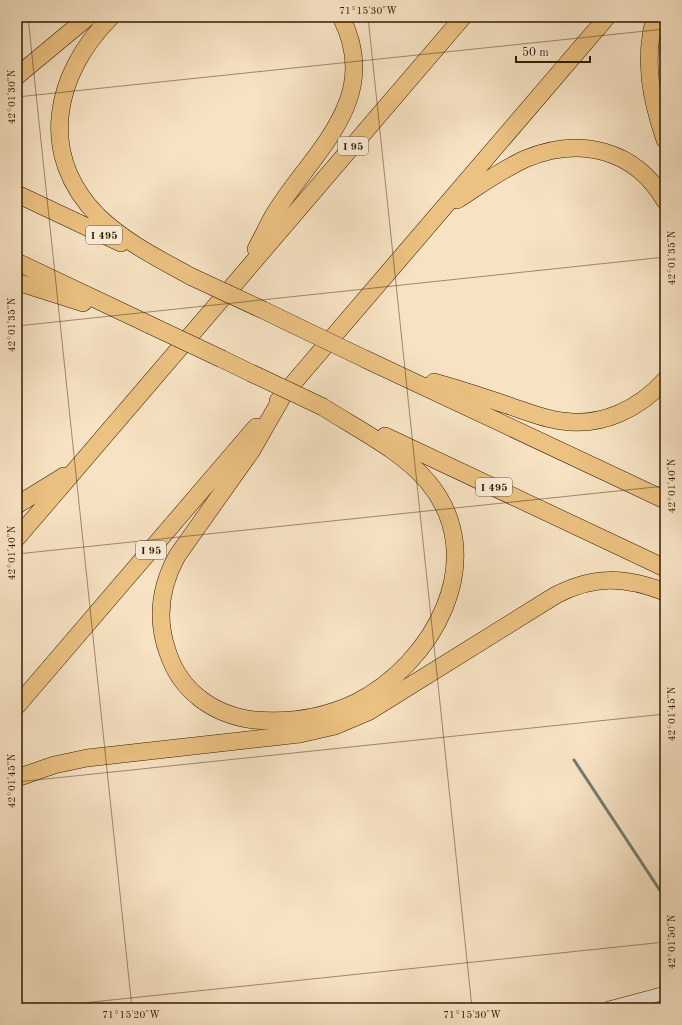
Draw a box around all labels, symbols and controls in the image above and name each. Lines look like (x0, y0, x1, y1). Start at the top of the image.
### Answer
text: 71°15'30"W (339, 6, 397, 16)
scale bar (516, 38, 590, 64)
text: 50 m (522, 46, 549, 59)
text: 42°01'30"N (7, 69, 17, 124)
road number: I 95 (338, 137, 368, 155)
road number: I 495 (86, 226, 122, 244)
text: 42°01'35"N (667, 230, 677, 285)
text: 42°01'35"N (7, 297, 17, 352)
text: 42°01'40"N (667, 458, 677, 513)
road number: I 495 (476, 478, 512, 496)
text: 42°01'40"N (7, 525, 17, 580)
road number: I 95 (136, 541, 166, 559)
text: 42°01'45"N (667, 686, 677, 741)
text: 42°01'45"N (7, 753, 17, 808)
text: 42°01'50"N (667, 914, 677, 969)
text: 71°15'20"W (102, 1010, 160, 1020)
text: 71°15'30"W (443, 1010, 501, 1020)

